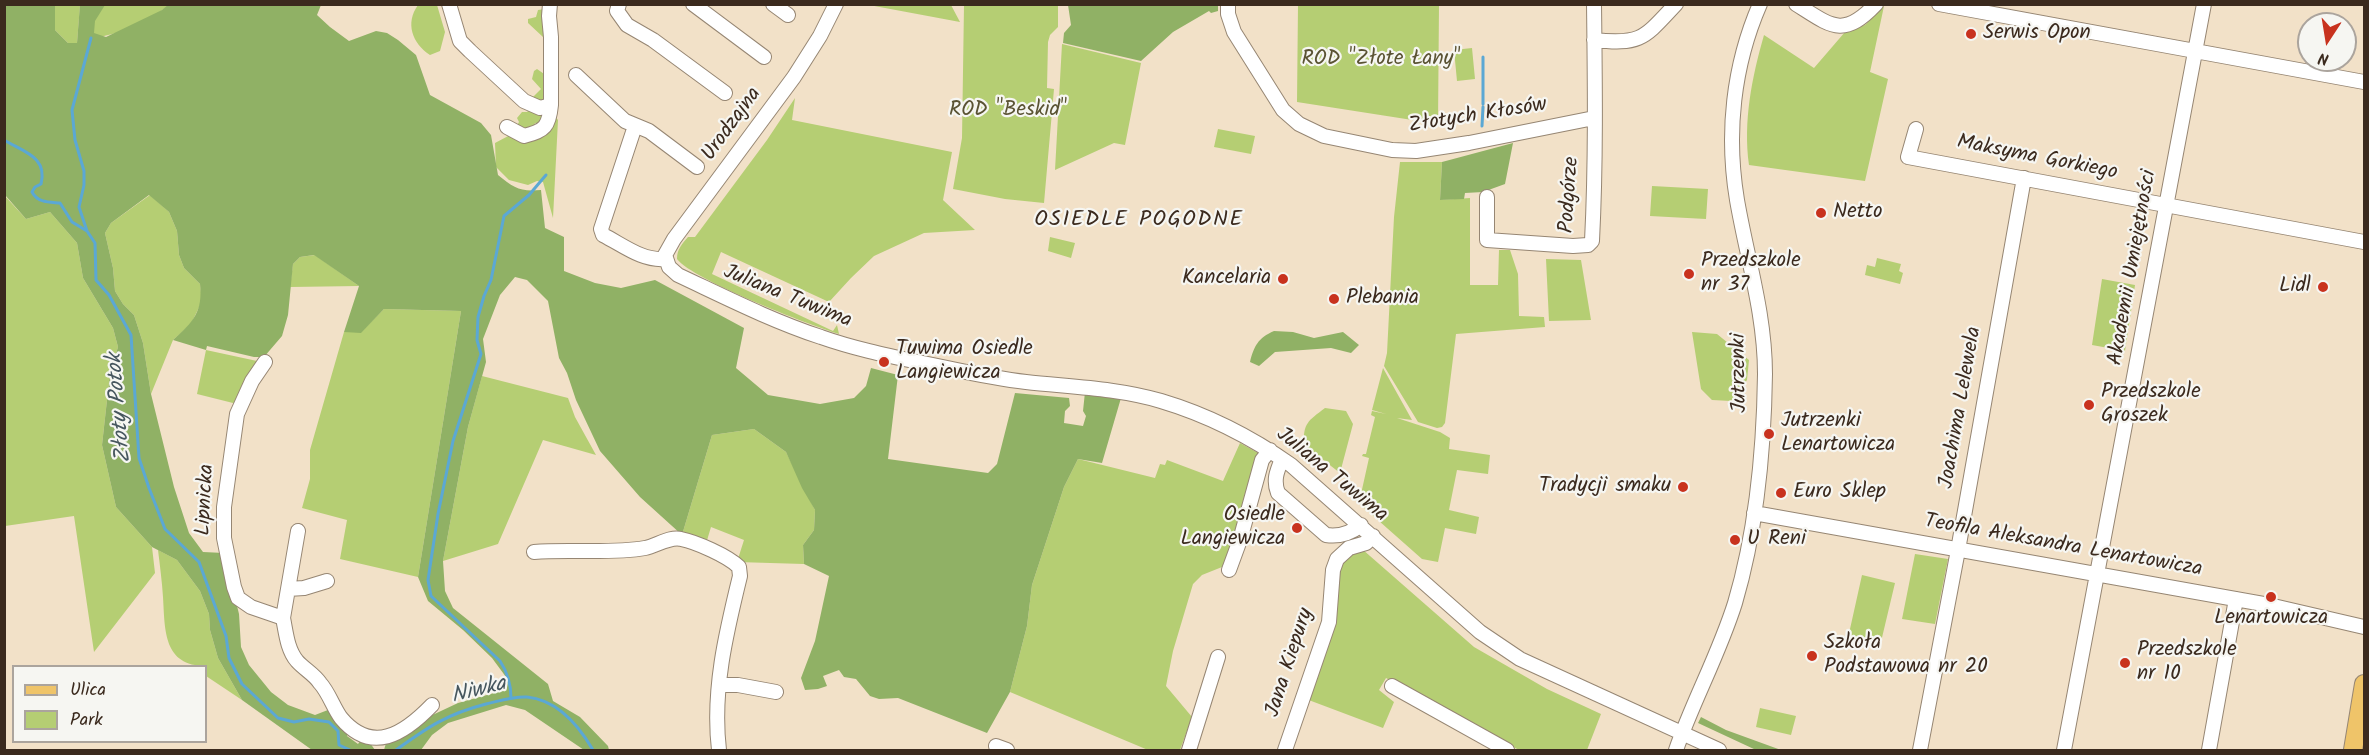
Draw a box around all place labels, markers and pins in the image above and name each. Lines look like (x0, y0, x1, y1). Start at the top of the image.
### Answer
place label: Serwis Opon (1983, 21, 2091, 47)
marker: Serwis Opon (1964, 27, 1978, 41)
place label: Netto (1833, 200, 1882, 226)
marker: Netto (1814, 206, 1828, 220)
place label: Przedszkole nr 37 (1701, 249, 1801, 299)
place label: Kancelaria (1182, 266, 1271, 292)
marker: Przedszkole nr 37 (1682, 267, 1696, 281)
marker: Kancelaria (1276, 272, 1290, 286)
place label: Lidl (2279, 274, 2311, 300)
marker: Lidl (2316, 280, 2330, 294)
place label: Plebania (1346, 286, 1419, 312)
marker: Plebania (1327, 292, 1341, 306)
place label: Tuwima Osiedle Langiewicza (896, 337, 1033, 387)
marker: Tuwima Osiedle Langiewicza (877, 355, 891, 369)
place label: Przedszkole Groszek (2101, 380, 2201, 430)
marker: Przedszkole Groszek (2082, 398, 2096, 412)
place label: Jutrzenki Lenartowicza (1781, 409, 1895, 459)
marker: Jutrzenki Lenartowicza (1762, 427, 1776, 441)
place label: Tradycji smaku (1539, 474, 1671, 500)
marker: Tradycji smaku (1676, 480, 1690, 494)
place label: Euro Sklep (1793, 480, 1886, 506)
marker: Euro Sklep (1774, 486, 1788, 500)
place label: Osiedle Langiewicza (1181, 503, 1285, 553)
marker: Osiedle Langiewicza (1290, 521, 1304, 535)
place label: U Reni (1747, 527, 1806, 553)
marker: U Reni (1728, 533, 1742, 547)
marker: Lenartowicza (2264, 590, 2278, 604)
place label: Lenartowicza (2214, 606, 2328, 632)
place label: Szkoła Podstawowa nr 20 (1824, 631, 1988, 681)
place label: Przedszkole nr 10 (2137, 638, 2237, 688)
marker: Szkoła Podstawowa nr 20 (1805, 649, 1819, 663)
marker: Przedszkole nr 10 (2118, 656, 2132, 670)

